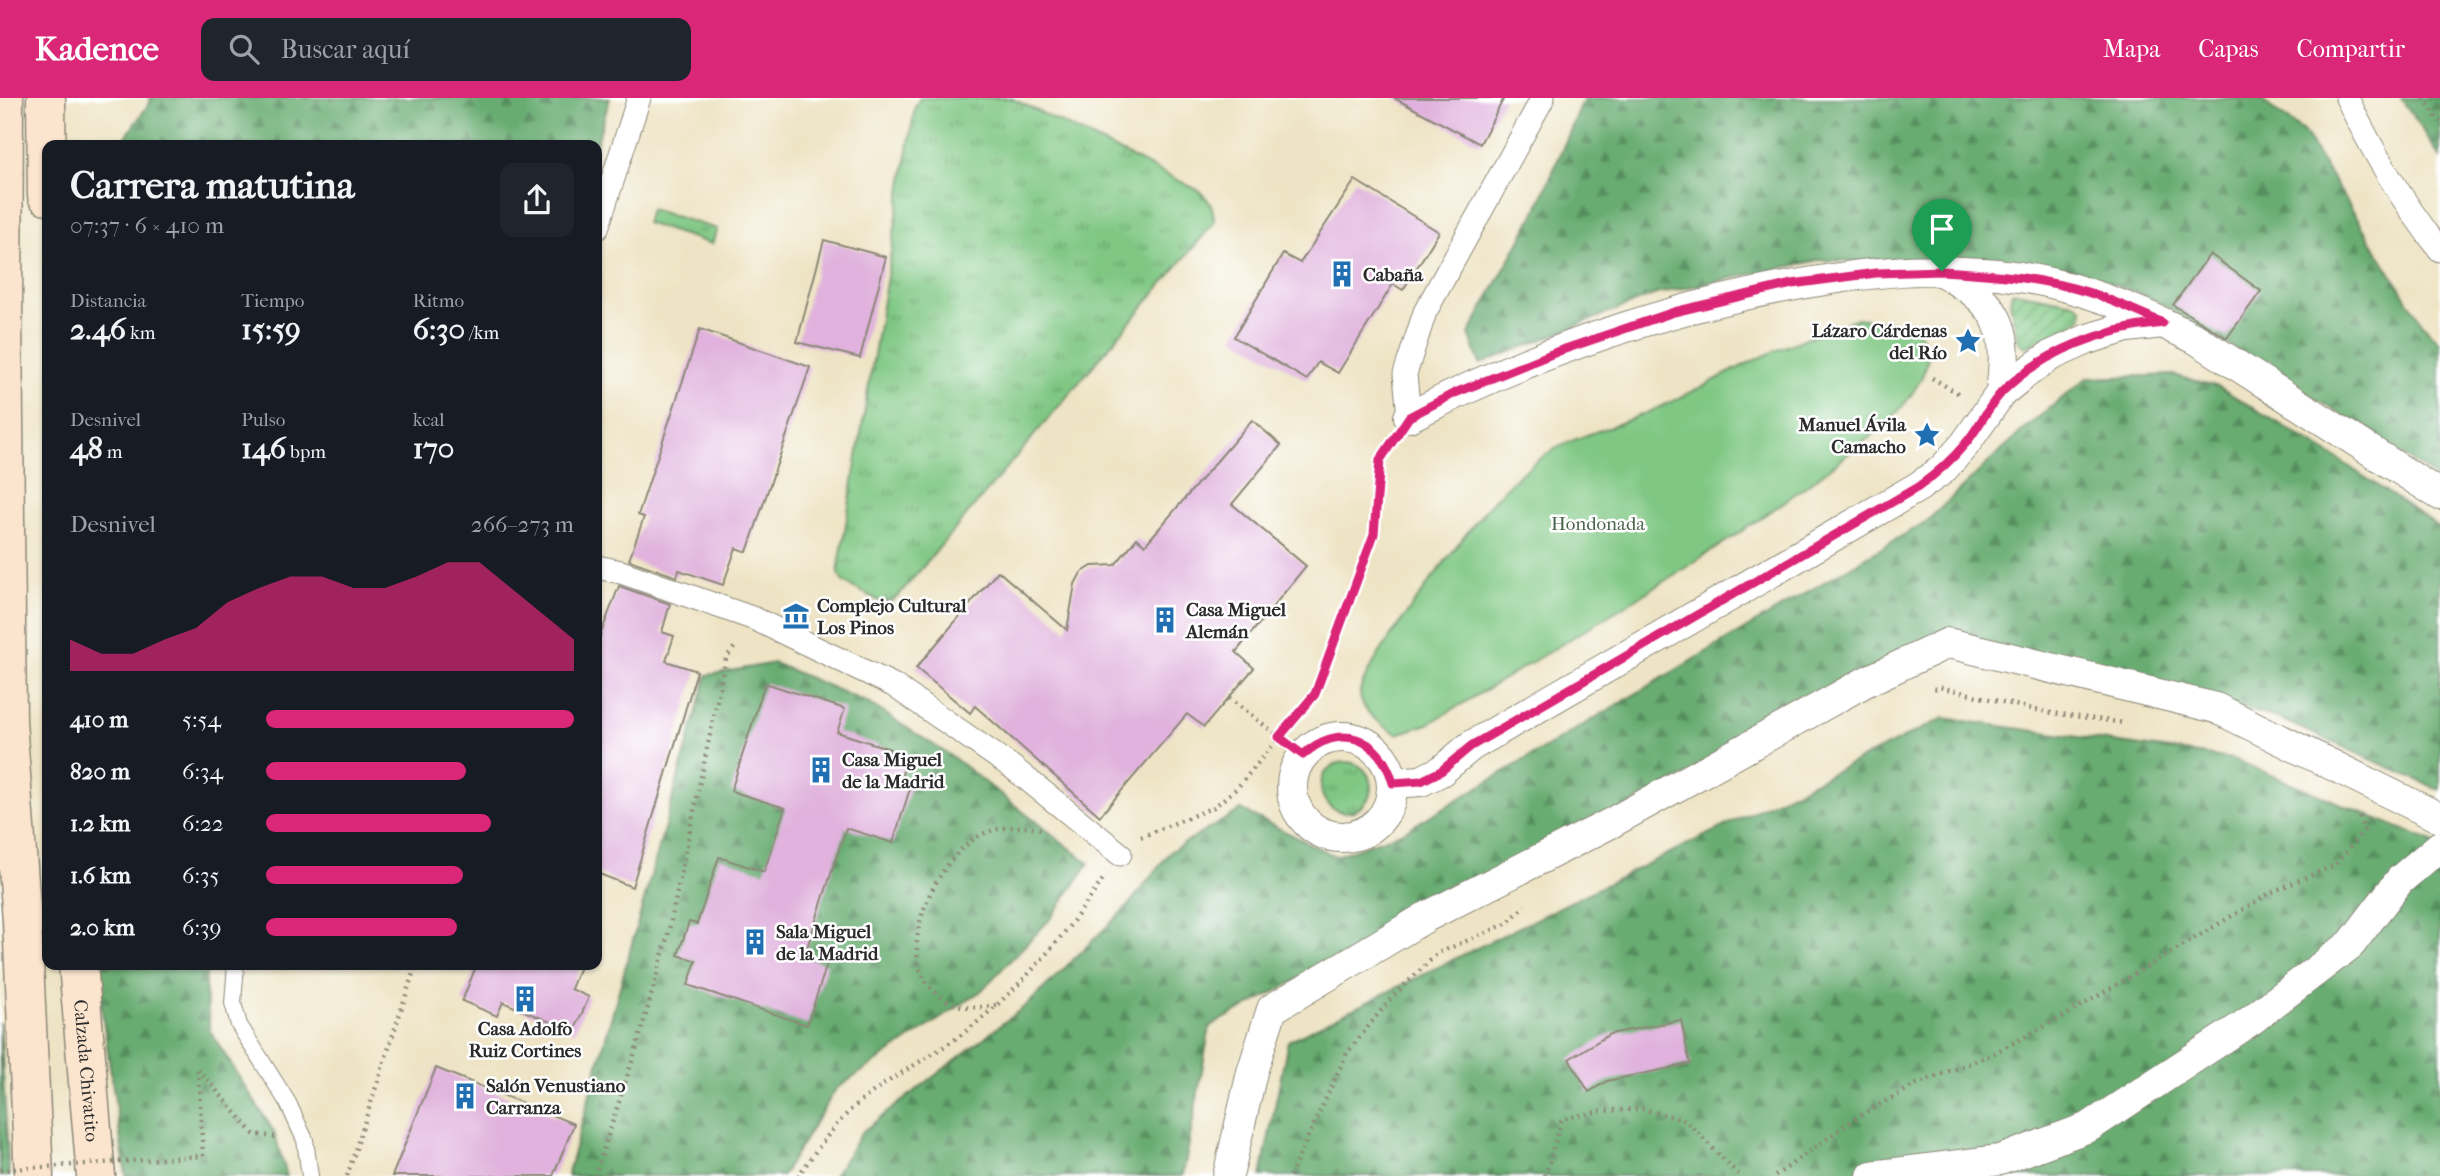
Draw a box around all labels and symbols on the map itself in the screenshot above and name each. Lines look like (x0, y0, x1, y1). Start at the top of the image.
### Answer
pin (1912, 199, 1972, 271)
building icon: Cabaña (1327, 259, 1357, 289)
place label: Cabaña (1363, 264, 1424, 286)
place label: Lázaro Cárdenas del Río (1812, 320, 1947, 364)
place icon: Lázaro Cárdenas del Río (1953, 326, 1983, 356)
place label: Manuel Ávila Camacho (1798, 413, 1907, 458)
place icon: Manuel Ávila Camacho (1912, 420, 1942, 450)
park label: Hondonada (1551, 513, 1645, 535)
place label: Complejo Cultural Los Pinos (817, 595, 967, 639)
place label: Casa Miguel Alemán (1185, 599, 1287, 643)
museum icon: Complejo Cultural Los Pinos (781, 601, 811, 631)
building icon: Casa Miguel Alemán (1150, 605, 1180, 635)
place label: Casa Miguel de la Madrid (842, 749, 945, 793)
building icon: Casa Miguel de la Madrid (806, 755, 836, 785)
place label: Sala Miguel de la Madrid (776, 921, 879, 965)
building icon: Sala Miguel de la Madrid (740, 927, 770, 957)
building icon: Casa Adolfo Ruiz Cortines (510, 984, 540, 1014)
street label: Calzada Chivatito (69, 999, 103, 1143)
place label: Casa Adolfo Ruiz Cortines (469, 1018, 581, 1062)
place label: Salón Venustiano Carranza (486, 1075, 626, 1119)
building icon: Salón Venustiano Carranza (450, 1081, 480, 1111)

